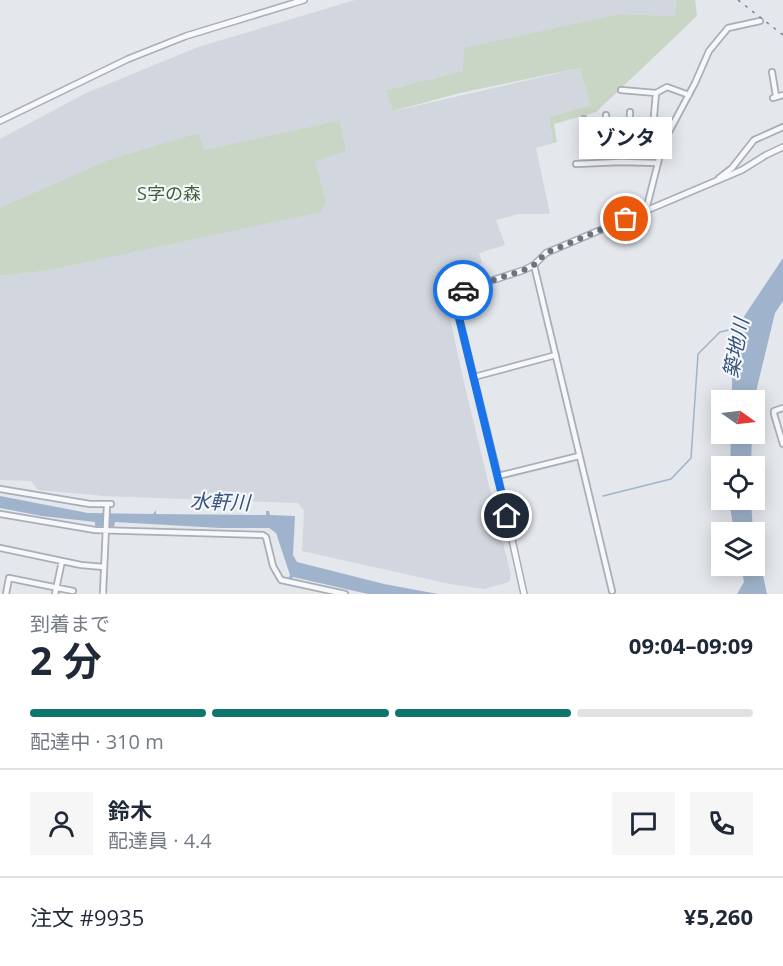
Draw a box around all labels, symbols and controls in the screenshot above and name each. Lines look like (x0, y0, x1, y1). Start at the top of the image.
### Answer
callout: ゾンタ (580, 117, 672, 159)
text: ゾンタ (596, 124, 656, 151)
park label: S字の森 (137, 181, 201, 205)
pin (600, 193, 651, 244)
icon: bag (609, 202, 642, 235)
courier (433, 260, 493, 320)
icon: car (447, 274, 480, 307)
water label: 築地川 (717, 314, 755, 380)
north arrow (711, 390, 765, 444)
map controls (711, 390, 765, 576)
button: locate (711, 456, 765, 510)
water label: 水軒川 (190, 487, 252, 516)
pin (481, 490, 532, 541)
icon: home (490, 499, 523, 532)
button: layers (711, 522, 765, 576)
text: 到着まで (30, 610, 110, 637)
text: 09:04–09:09 (629, 630, 753, 660)
text: 2 分 (30, 633, 101, 686)
text: 配達中 · 310 m (30, 728, 164, 755)
button: person (30, 792, 93, 855)
button: chat (612, 792, 675, 855)
button: phone (690, 792, 753, 855)
text: 鈴木 (108, 795, 152, 825)
text: 配達員 · 4.4 (108, 827, 212, 854)
text: ¥5,260 (684, 901, 753, 931)
text: 注文 #9935 (30, 902, 144, 932)

